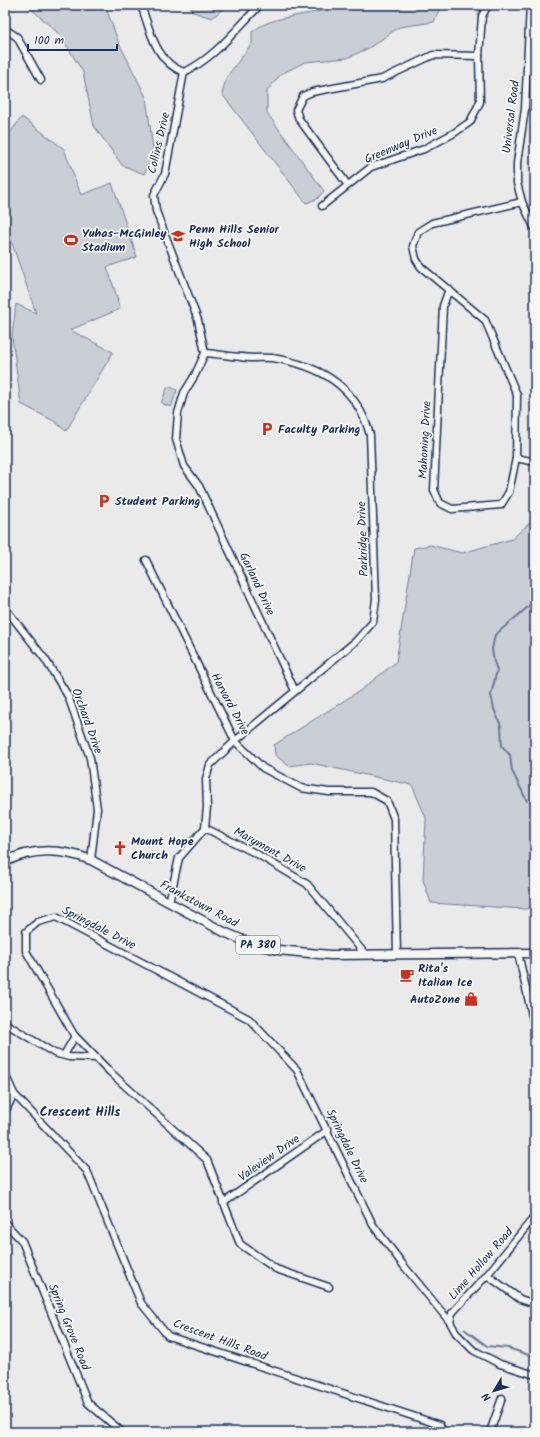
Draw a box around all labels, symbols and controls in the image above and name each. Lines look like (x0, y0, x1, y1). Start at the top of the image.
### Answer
scale bar (28, 26, 117, 52)
text: 100 m (34, 31, 65, 50)
street label: Universal Road (497, 78, 525, 155)
street label: Collins Drive (143, 110, 175, 176)
street label: Greenway Drive (362, 121, 441, 169)
place label: Penn Hills Senior High School (189, 220, 280, 253)
place label: Yuhas-McGinley Stadium (82, 224, 167, 257)
school or university icon: Penn Hills Senior High School (170, 228, 186, 244)
sports icon: Yuhas-McGinley Stadium (63, 232, 79, 248)
street label: Mahoning Drive (413, 400, 437, 480)
place label: Faculty Parking (278, 420, 361, 439)
parking icon: Faculty Parking (259, 421, 275, 437)
place label: Student Parking (115, 492, 201, 511)
parking icon: Student Parking (96, 493, 112, 509)
street label: Parkridge Drive (352, 500, 374, 577)
street label: Garland Drive (234, 549, 280, 619)
street label: Harvard Drive (206, 669, 255, 739)
street label: Orchard Drive (66, 686, 108, 757)
street label: Marymont Drive (230, 822, 310, 878)
place label: Mount Hope Church (131, 832, 194, 865)
church icon: Mount Hope Church (112, 840, 128, 856)
street label: Frankstown Road (156, 875, 243, 933)
street label: Springdale Drive (59, 901, 140, 955)
road number: PA 380 (236, 936, 280, 954)
place label: Rita's Italian Ice (418, 959, 473, 992)
cafe icon: Rita's Italian Ice (399, 967, 415, 983)
place label: AutoZone (410, 990, 460, 1009)
shop icon: AutoZone (463, 991, 479, 1007)
district label: Crescent Hills (40, 1102, 120, 1123)
street label: Springdale Drive (321, 1106, 374, 1187)
street label: Valeview Drive (234, 1129, 304, 1186)
street label: Lime Hollow Road (444, 1223, 519, 1305)
street label: Spring Grove Road (43, 1281, 95, 1374)
street label: Crescent Hills Road (170, 1314, 271, 1366)
north arrow (474, 1371, 514, 1411)
text: N (478, 1388, 496, 1405)

